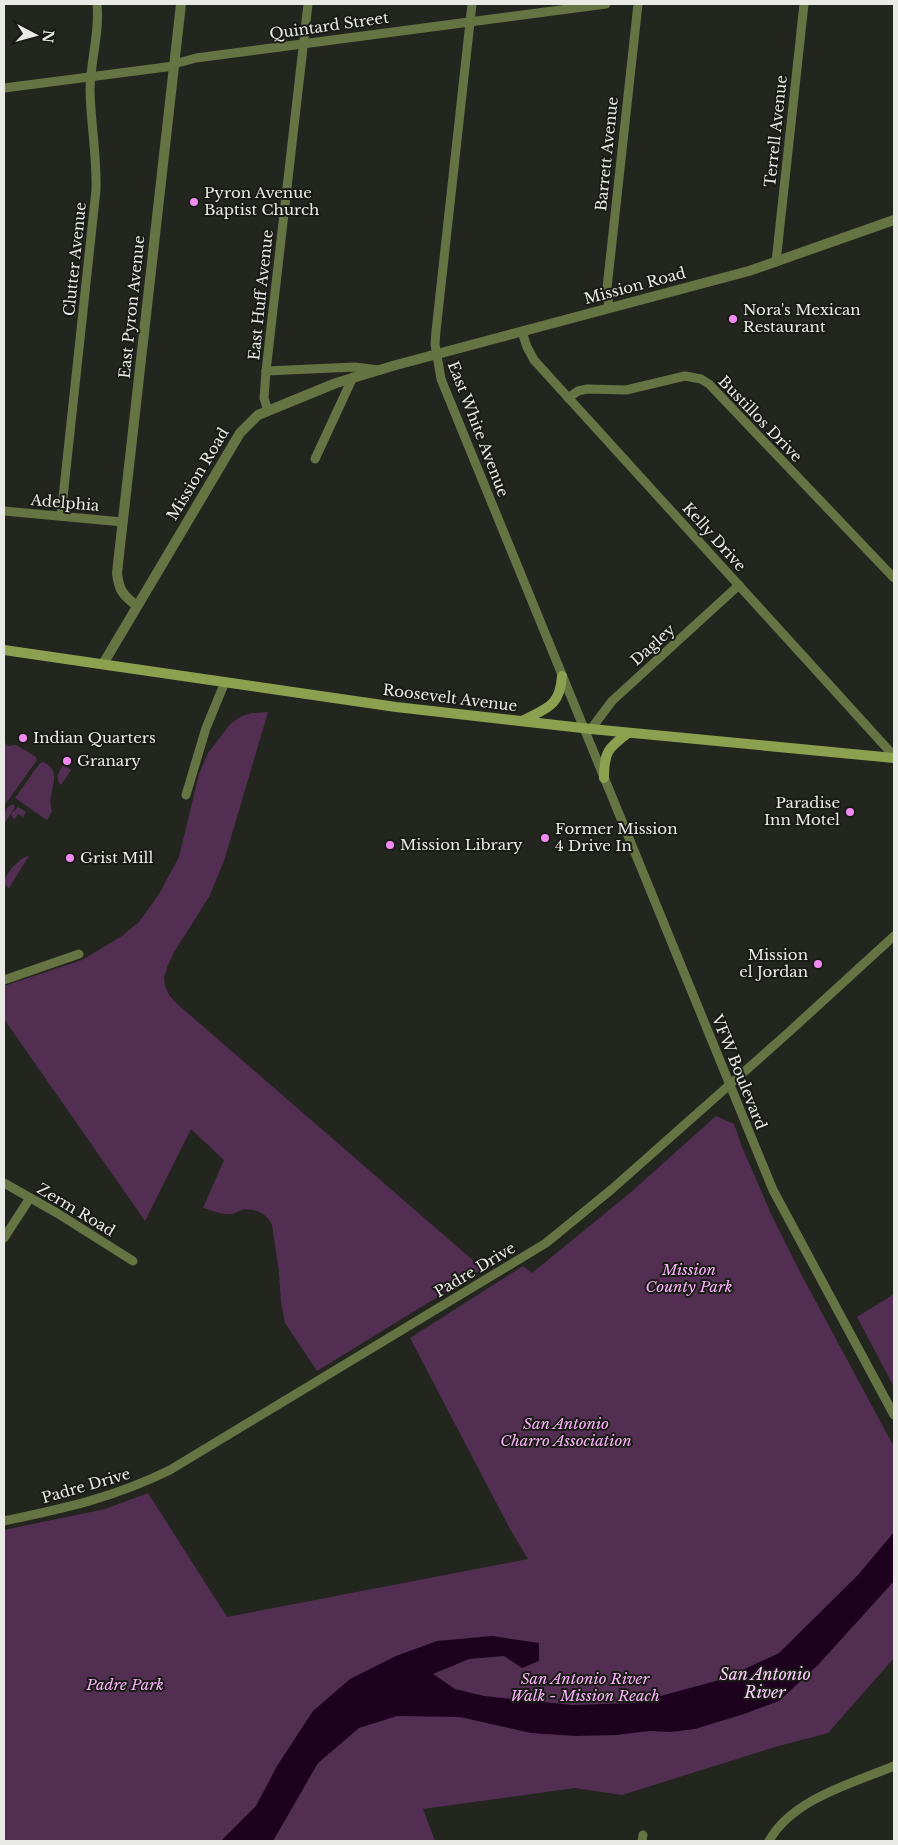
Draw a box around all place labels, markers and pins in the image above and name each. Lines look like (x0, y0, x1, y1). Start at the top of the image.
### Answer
place label: Pyron Avenue Baptist Church (204, 183, 319, 219)
marker: Pyron Avenue Baptist Church (188, 196, 200, 208)
place label: Nora's Mexican Restaurant (743, 300, 861, 336)
marker: Nora's Mexican Restaurant (727, 313, 739, 325)
place label: Indian Quarters (33, 728, 156, 747)
marker: Indian Quarters (17, 732, 29, 744)
place label: Granary (77, 751, 141, 770)
marker: Granary (61, 755, 73, 767)
place label: Paradise Inn Motel (764, 793, 840, 829)
marker: Paradise Inn Motel (844, 806, 856, 818)
place label: Former Mission 4 Drive In (555, 819, 678, 855)
marker: Former Mission 4 Drive In (539, 832, 551, 844)
place label: Mission Library (400, 835, 523, 854)
marker: Mission Library (384, 839, 396, 851)
place label: Grist Mill (80, 848, 153, 867)
marker: Grist Mill (64, 852, 76, 864)
place label: Mission el Jordan (739, 945, 808, 981)
marker: Mission el Jordan (812, 958, 824, 970)

